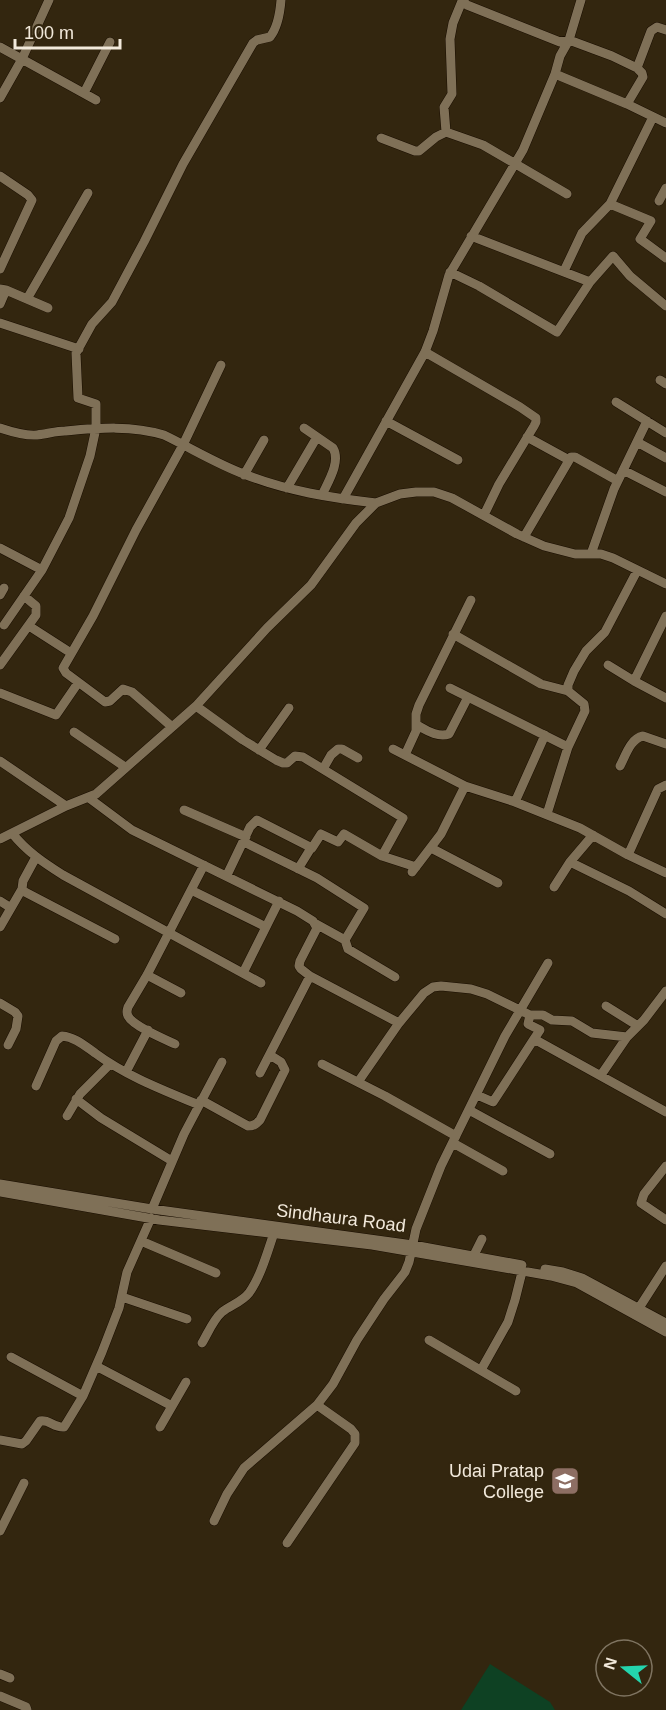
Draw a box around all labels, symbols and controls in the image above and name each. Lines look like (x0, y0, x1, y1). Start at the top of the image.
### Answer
scale bar (15, 12, 120, 50)
text: 100 m (24, 23, 74, 43)
street label: Sindhaura Road (275, 1200, 407, 1236)
place label: Udai Pratap College (449, 1461, 544, 1502)
school or university icon: Udai Pratap College (549, 1465, 581, 1497)
north arrow (594, 1638, 654, 1698)
text: N (600, 1655, 620, 1672)

